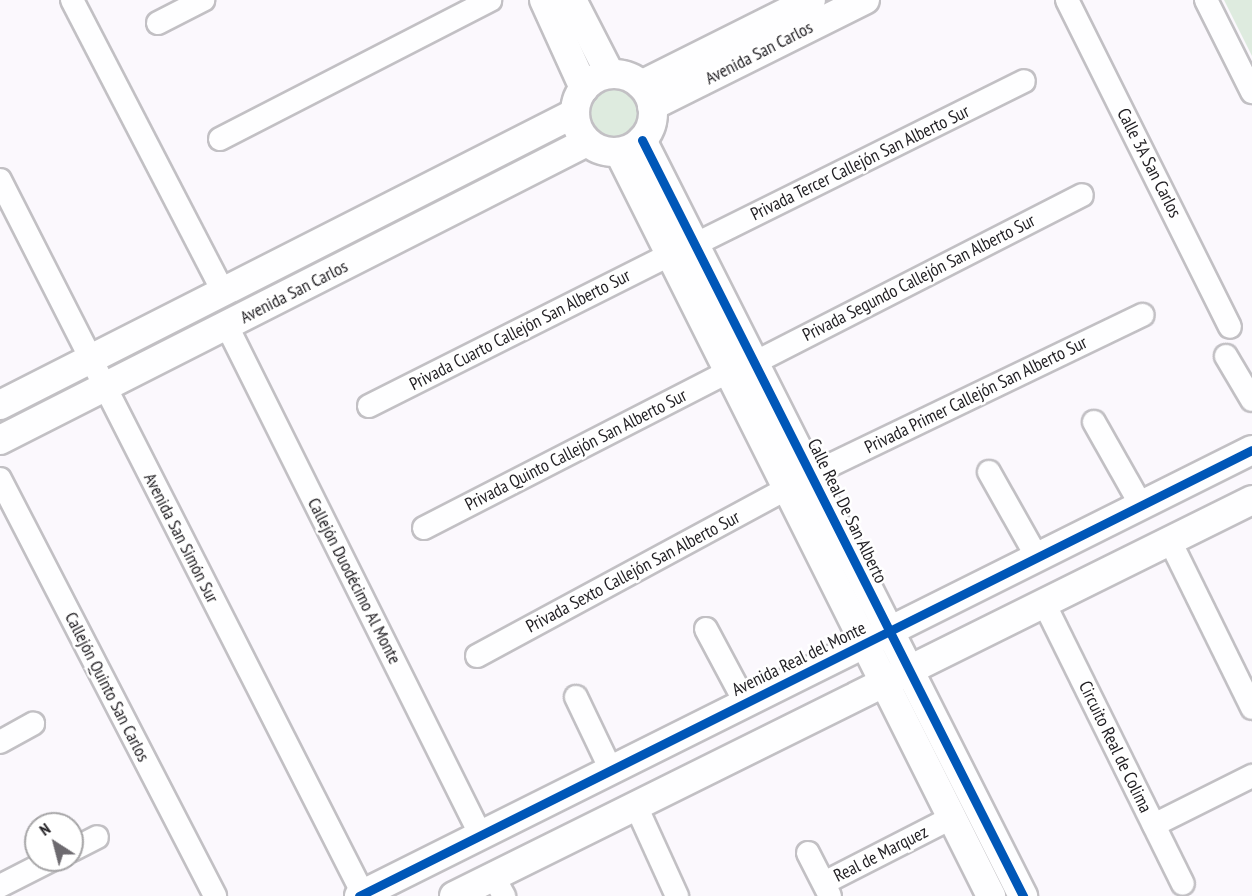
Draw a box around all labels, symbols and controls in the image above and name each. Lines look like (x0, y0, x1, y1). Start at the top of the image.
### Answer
street label: Avenida San Carlos (702, 17, 816, 89)
street label: Privada Tercer Callejón San Alberto Sur (747, 100, 973, 226)
street label: Calle 3A San Carlos (1112, 105, 1186, 221)
street label: Privada Segundo Callejón San Alberto Sur (799, 210, 1039, 346)
street label: Avenida San Carlos (237, 256, 351, 328)
street label: Privada Cuarto Callejón San Alberto Sur (406, 265, 634, 395)
street label: Privada Primer Callejón San Alberto Sur (861, 332, 1091, 458)
street label: Privada Quinto Callejón San Alberto Sur (461, 384, 691, 516)
street label: Calle Real De San Alberto (803, 435, 891, 587)
street label: Avenida San Simón Sur (139, 469, 223, 607)
street label: Callejón Duodécimo Al Monte (303, 494, 405, 668)
street label: Privada Sexto Callejón San Alberto Sur (522, 506, 744, 638)
street label: Callejón Quinto San Carlos (60, 609, 154, 765)
street label: Avenida Real del Monte (729, 617, 869, 701)
street label: Circuito Real de Colima (1074, 678, 1156, 816)
north arrow (24, 812, 84, 872)
text: N (35, 818, 54, 840)
street label: Real de Marquez (830, 821, 932, 887)

